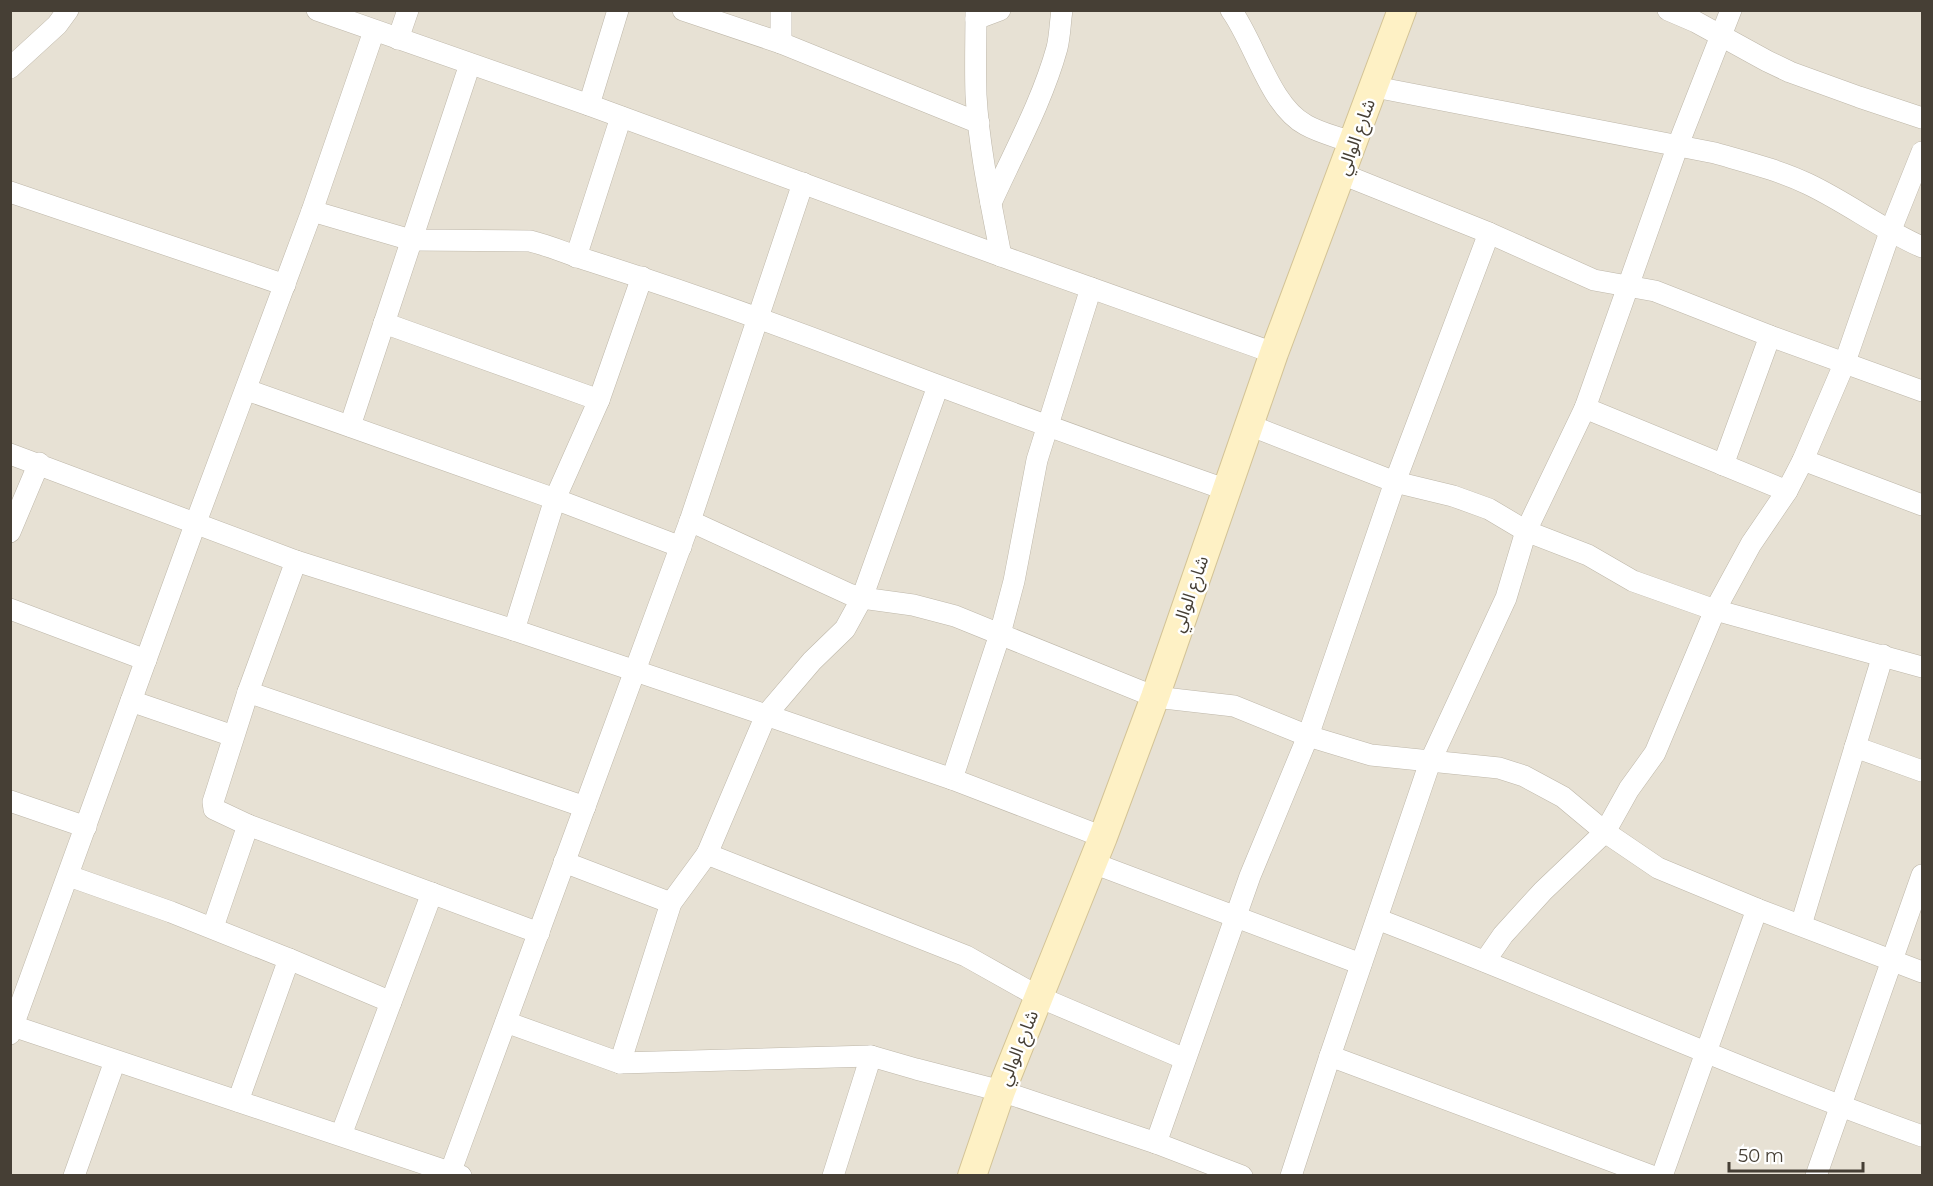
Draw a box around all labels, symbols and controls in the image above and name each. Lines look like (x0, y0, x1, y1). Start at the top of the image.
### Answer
street label: شارع الوالي (1332, 96, 1383, 179)
street label: شارع الوالي (1167, 553, 1216, 636)
street label: شارع الوالي (993, 1007, 1046, 1090)
scale bar (1729, 1135, 1862, 1173)
text: 50 m (1738, 1145, 1784, 1167)

